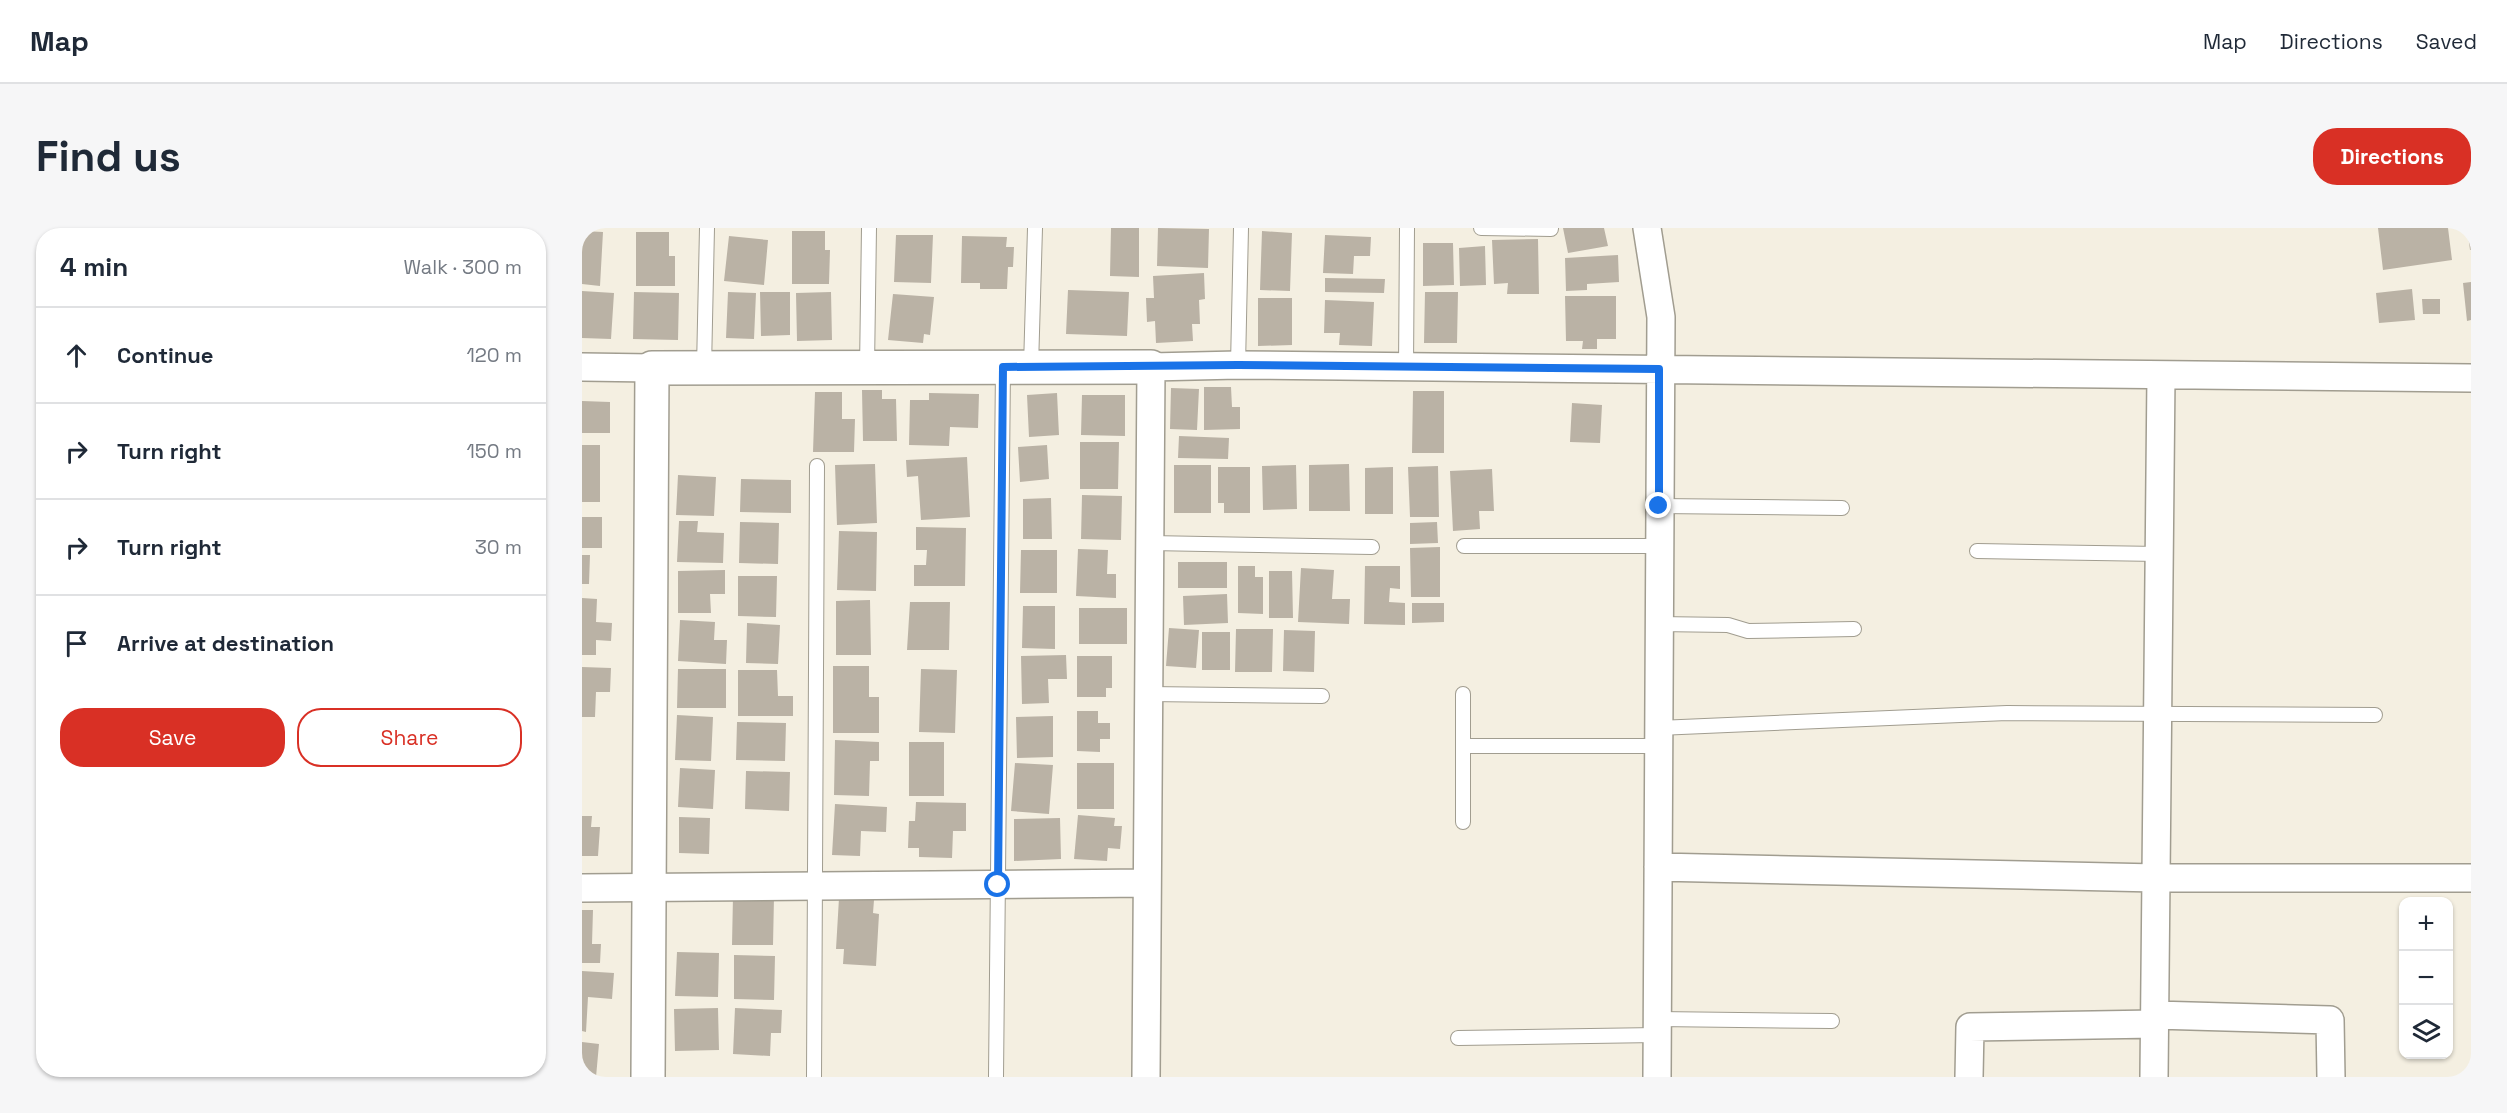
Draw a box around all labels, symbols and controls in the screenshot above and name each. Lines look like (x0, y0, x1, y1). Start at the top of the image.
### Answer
text: Map (30, 23, 89, 59)
text: Map (2203, 28, 2247, 55)
text: Directions (2280, 28, 2383, 55)
text: Saved (2416, 28, 2477, 55)
button: Directions (2313, 128, 2471, 185)
text: Find us (36, 130, 181, 183)
text: 4 min (60, 250, 128, 284)
text: Walk · 300 m (403, 254, 522, 280)
icon: ahead (60, 339, 93, 372)
text: Continue (117, 341, 213, 369)
text: 120 m (466, 342, 522, 368)
icon: right (60, 435, 93, 468)
text: Turn right (117, 437, 222, 465)
text: 150 m (467, 438, 522, 464)
route end (1645, 492, 1671, 518)
icon: right (60, 531, 93, 564)
text: Turn right (117, 533, 222, 561)
text: 30 m (475, 534, 522, 560)
icon: arrive (60, 627, 93, 660)
text: Arrive at destination (117, 629, 334, 657)
button: Save (60, 708, 285, 767)
button: Share (297, 708, 522, 767)
route start (984, 871, 1010, 897)
map controls (2399, 897, 2453, 1059)
button: + (2399, 897, 2453, 951)
button: − (2399, 951, 2453, 1005)
button: layers (2399, 1005, 2453, 1059)

